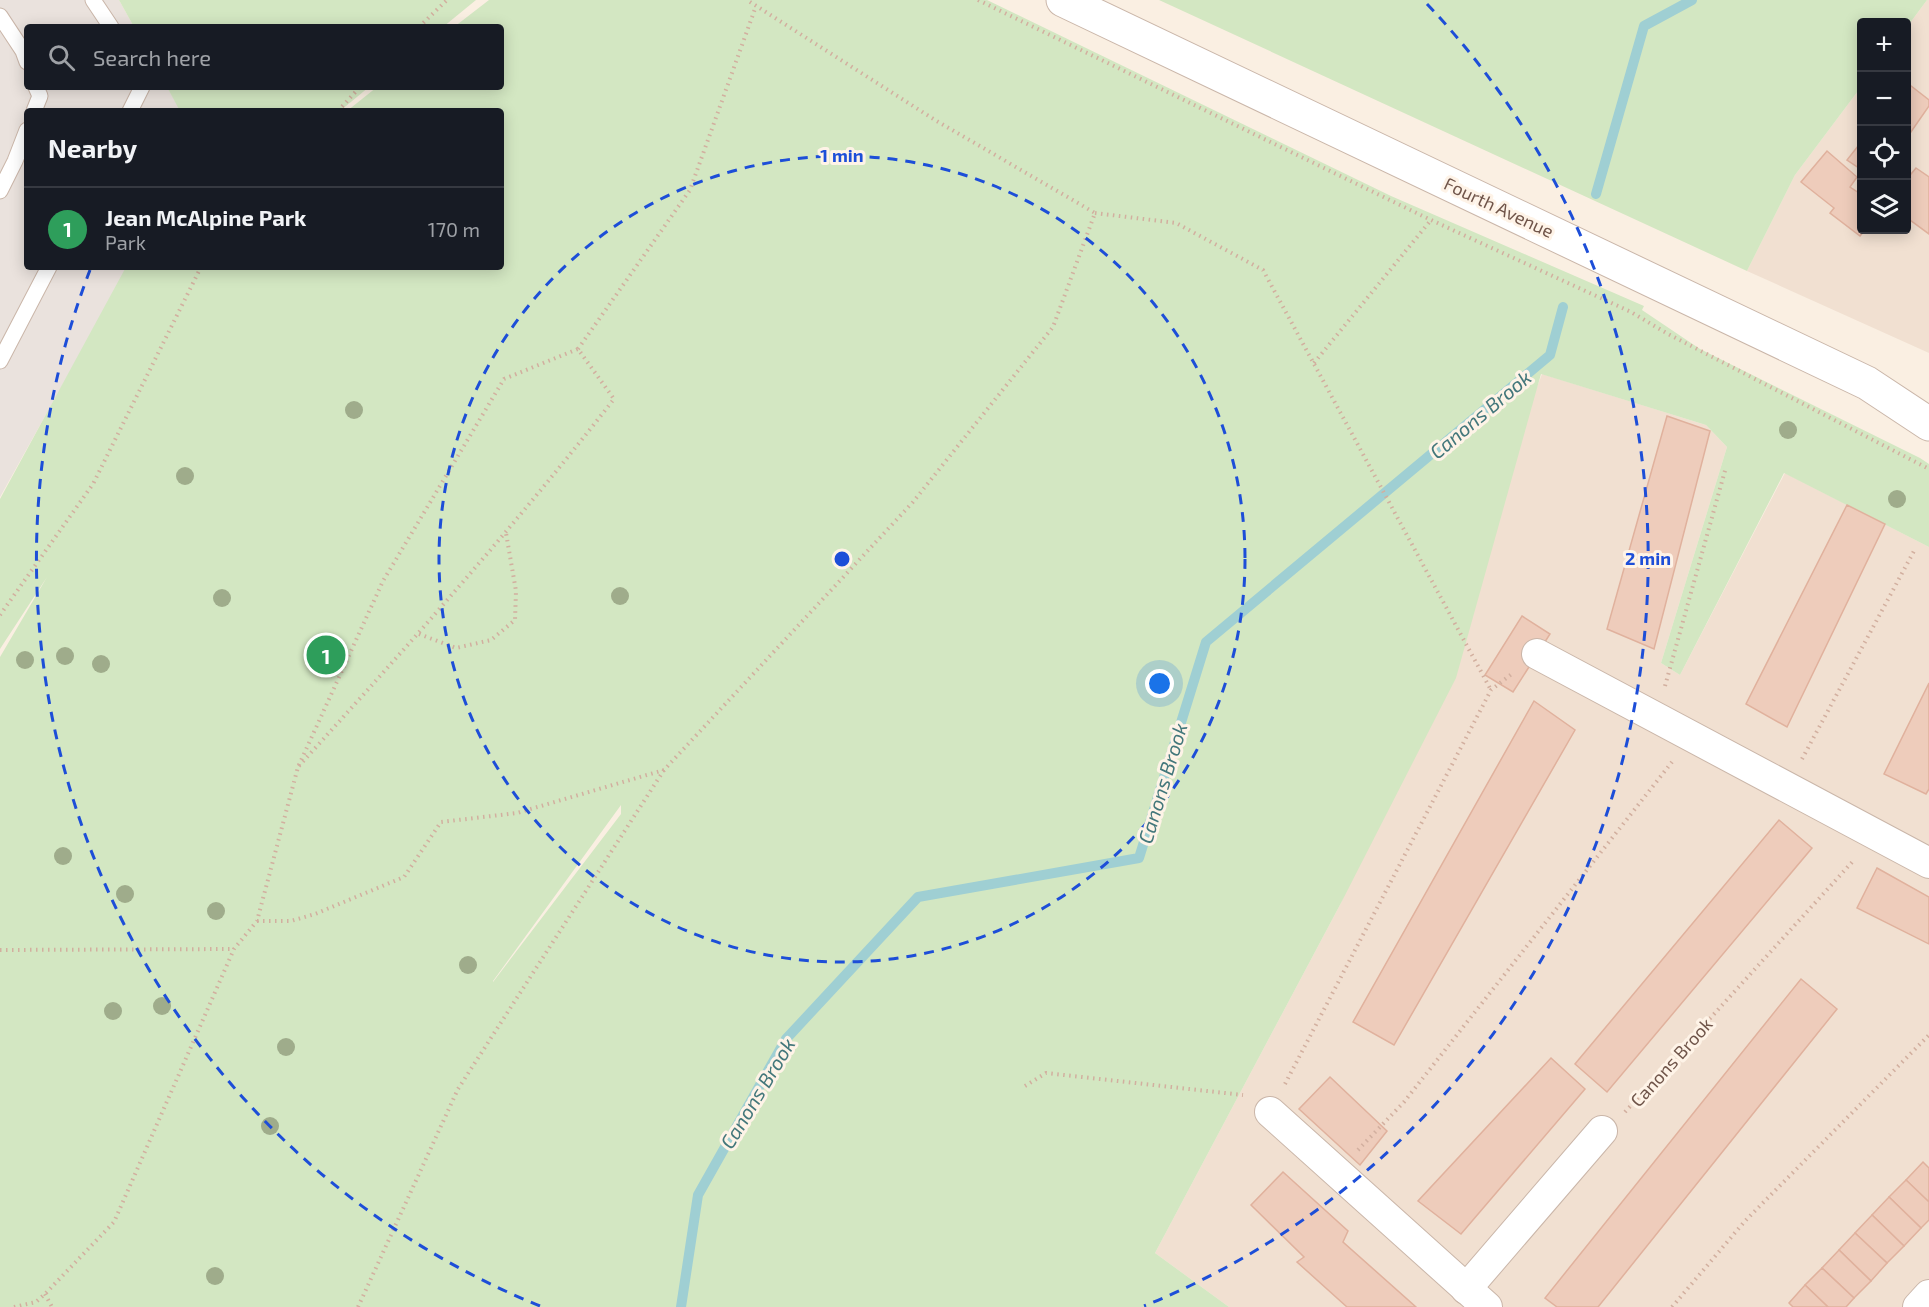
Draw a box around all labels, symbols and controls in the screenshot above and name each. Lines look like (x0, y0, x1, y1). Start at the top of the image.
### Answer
map controls (1857, 18, 1911, 234)
button: + (1857, 18, 1911, 72)
search box (24, 24, 504, 90)
icon: search (45, 41, 78, 74)
text: Search here (93, 44, 211, 70)
button: − (1857, 72, 1911, 126)
button: locate (1857, 126, 1911, 180)
text: Nearby (48, 132, 137, 163)
text: 1 min (820, 144, 864, 166)
street label: Fourth Avenue (1441, 172, 1557, 242)
button: layers (1857, 180, 1911, 234)
text: Jean McAlpine Park (105, 204, 306, 230)
text: 1 (63, 217, 72, 241)
text: 170 m (428, 217, 480, 241)
text: Park (105, 230, 146, 254)
water label: Canons Brook (1424, 365, 1536, 463)
text: 2 min (1625, 547, 1671, 569)
centre of rings (832, 549, 852, 569)
pin: 1 (306, 632, 346, 678)
your location (1145, 669, 1174, 698)
water label: Canons Brook (1132, 720, 1192, 846)
street label: Canons Brook (1625, 1013, 1717, 1111)
water label: Canons Brook (715, 1033, 799, 1153)

